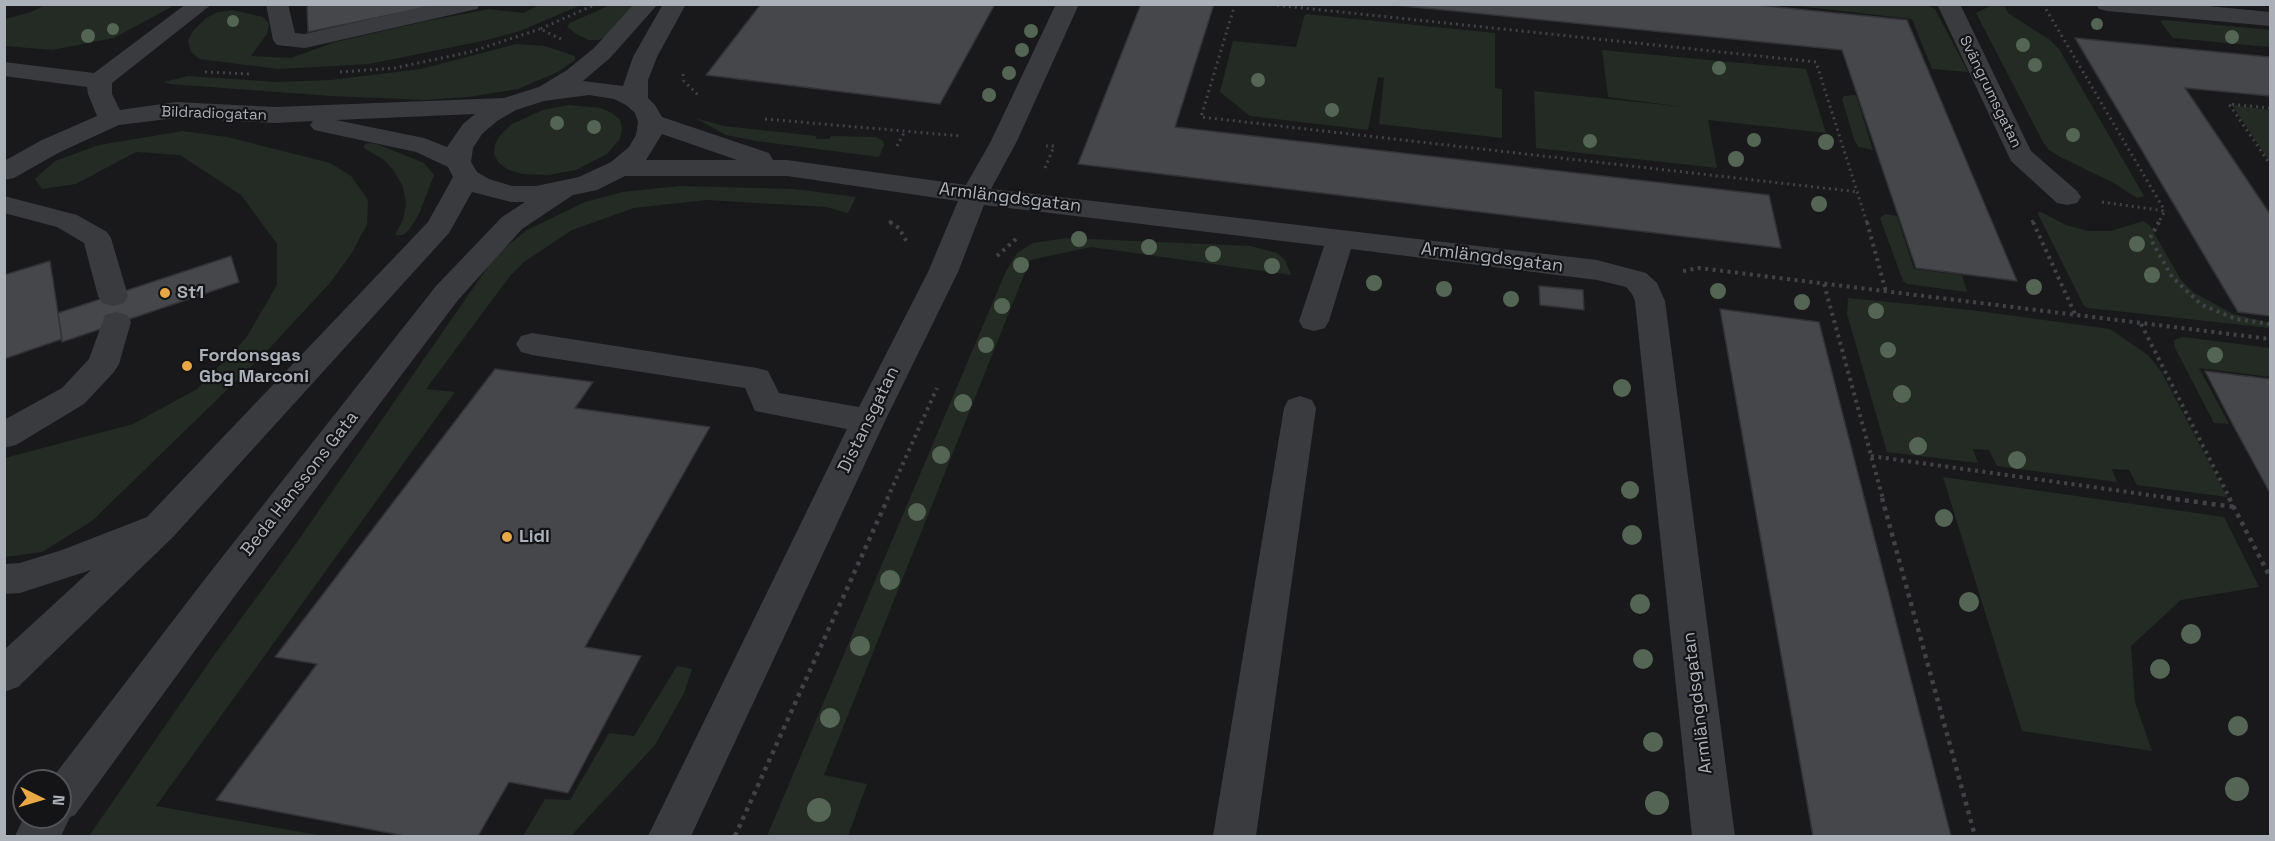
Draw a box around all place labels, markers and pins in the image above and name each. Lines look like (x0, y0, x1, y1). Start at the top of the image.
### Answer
place label: St1 (177, 282, 204, 304)
marker: St1 (158, 286, 172, 300)
place label: Fordonsgas Gbg Marconi (199, 345, 309, 388)
marker: Fordonsgas Gbg Marconi (180, 359, 194, 373)
place label: Lidl (519, 526, 550, 548)
marker: Lidl (500, 530, 514, 544)

